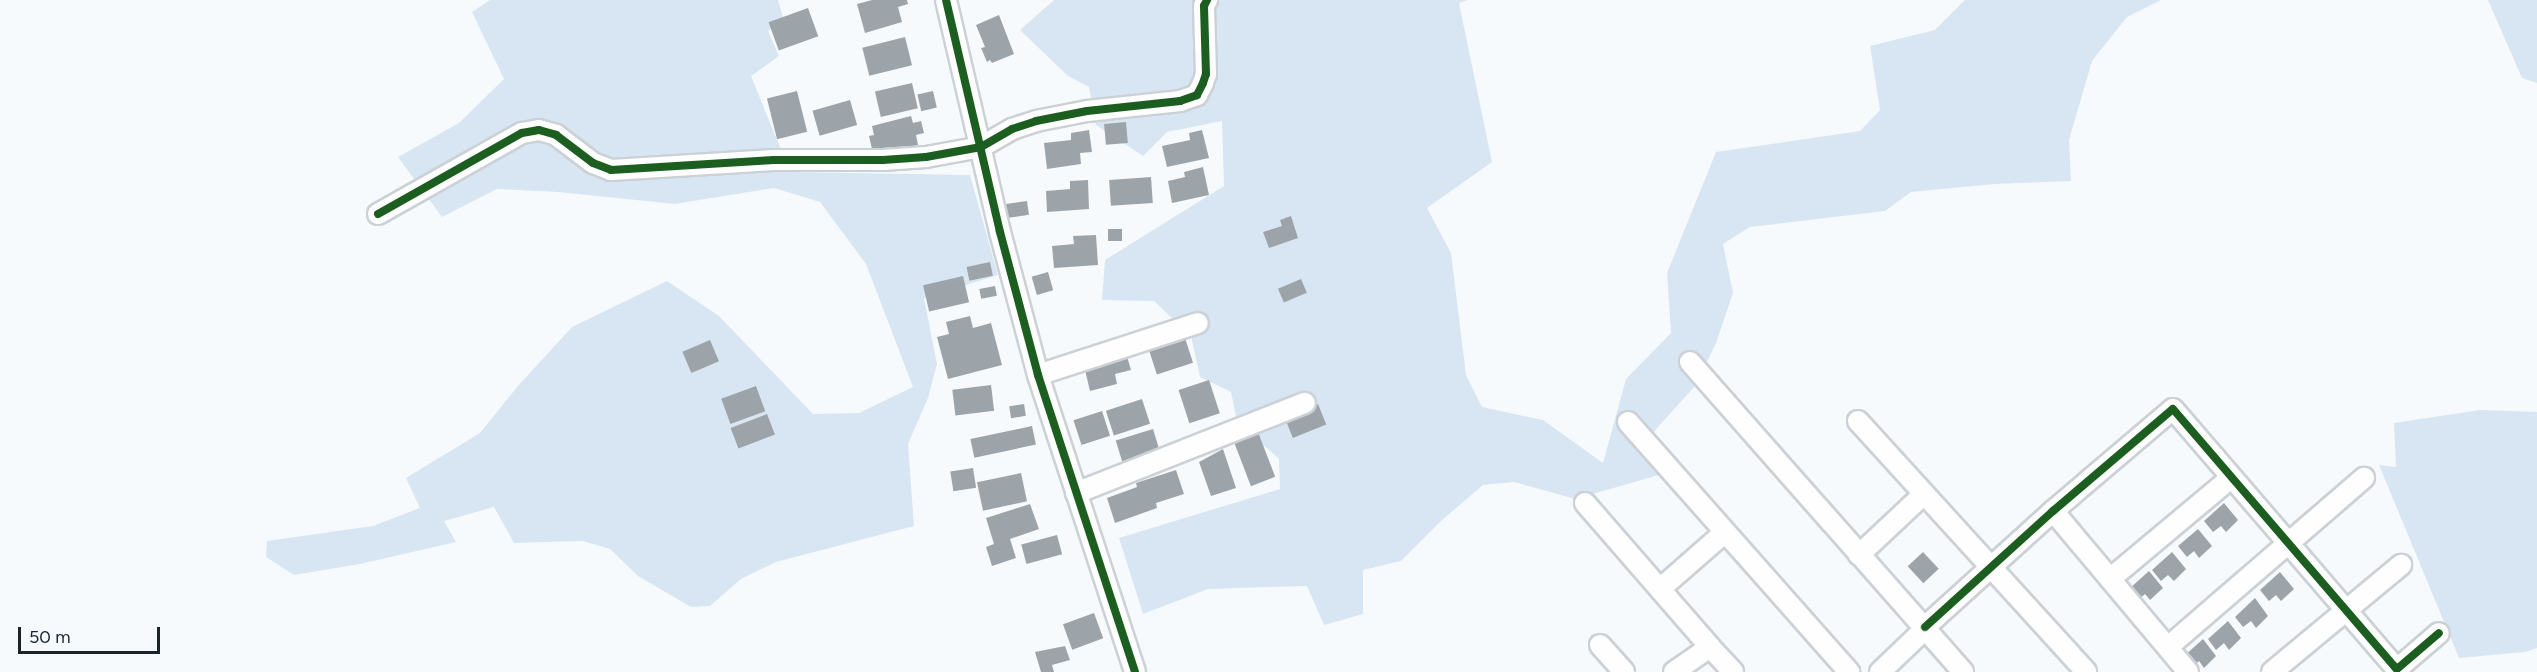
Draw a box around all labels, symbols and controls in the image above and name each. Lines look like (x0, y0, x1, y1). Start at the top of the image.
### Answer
scale bar (21, 615, 164, 653)
text: 50 m (29, 626, 71, 648)

